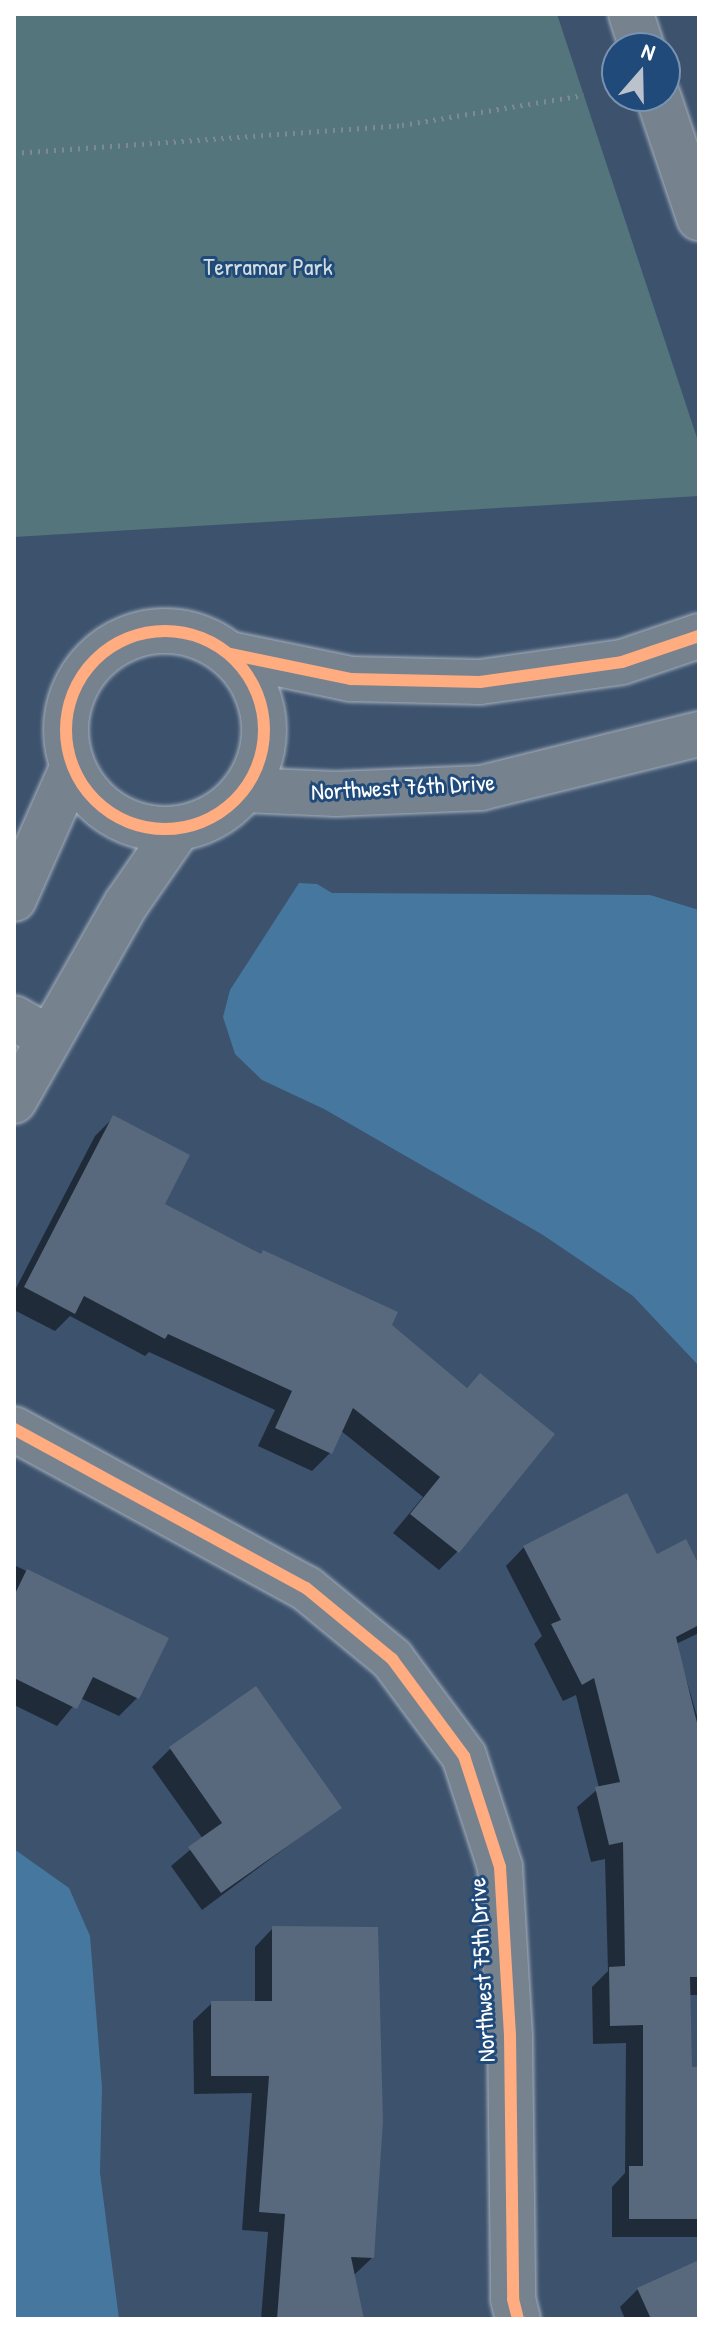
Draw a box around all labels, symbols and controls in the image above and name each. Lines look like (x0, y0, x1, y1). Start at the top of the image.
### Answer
north arrow (601, 32, 681, 112)
text: N (638, 35, 659, 67)
park label: Terramar Park (203, 253, 333, 281)
street label: Northwest 76th Drive (310, 768, 496, 806)
street label: Northwest 75th Drive (463, 1877, 501, 2063)

